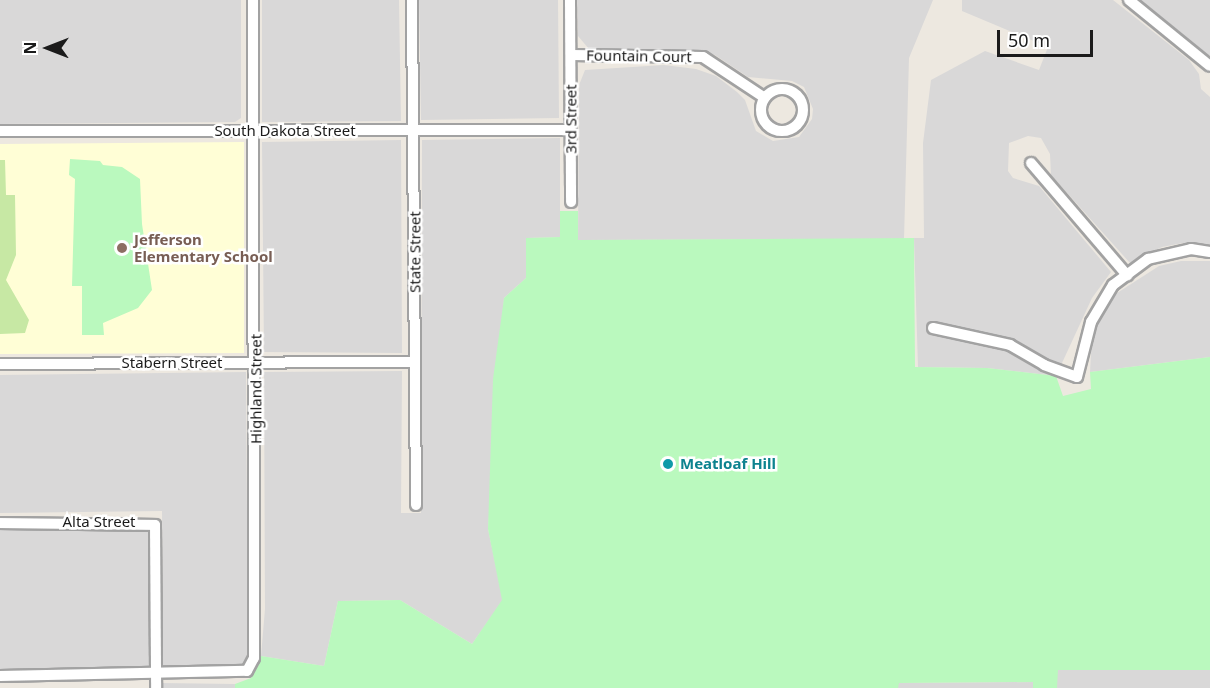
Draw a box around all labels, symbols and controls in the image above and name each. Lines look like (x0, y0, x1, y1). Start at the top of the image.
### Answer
north arrow (18, 18, 78, 78)
scale bar (1000, 18, 1096, 56)
text: 50 m (1008, 28, 1050, 52)
text: N (19, 42, 41, 55)
street label: Fountain Court (586, 46, 692, 66)
street label: 3rd Street (562, 84, 580, 154)
street label: South Dakota Street (214, 122, 356, 140)
street label: State Street (406, 211, 424, 293)
place label: Jefferson Elementary School (134, 230, 273, 265)
marker: Jefferson Elementary School (115, 241, 129, 255)
street label: Highland Street (247, 334, 265, 444)
street label: Stabern Street (122, 354, 222, 372)
place label: Meatloaf Hill (680, 455, 776, 473)
marker: Meatloaf Hill (661, 457, 675, 471)
street label: Alta Street (62, 513, 136, 531)

